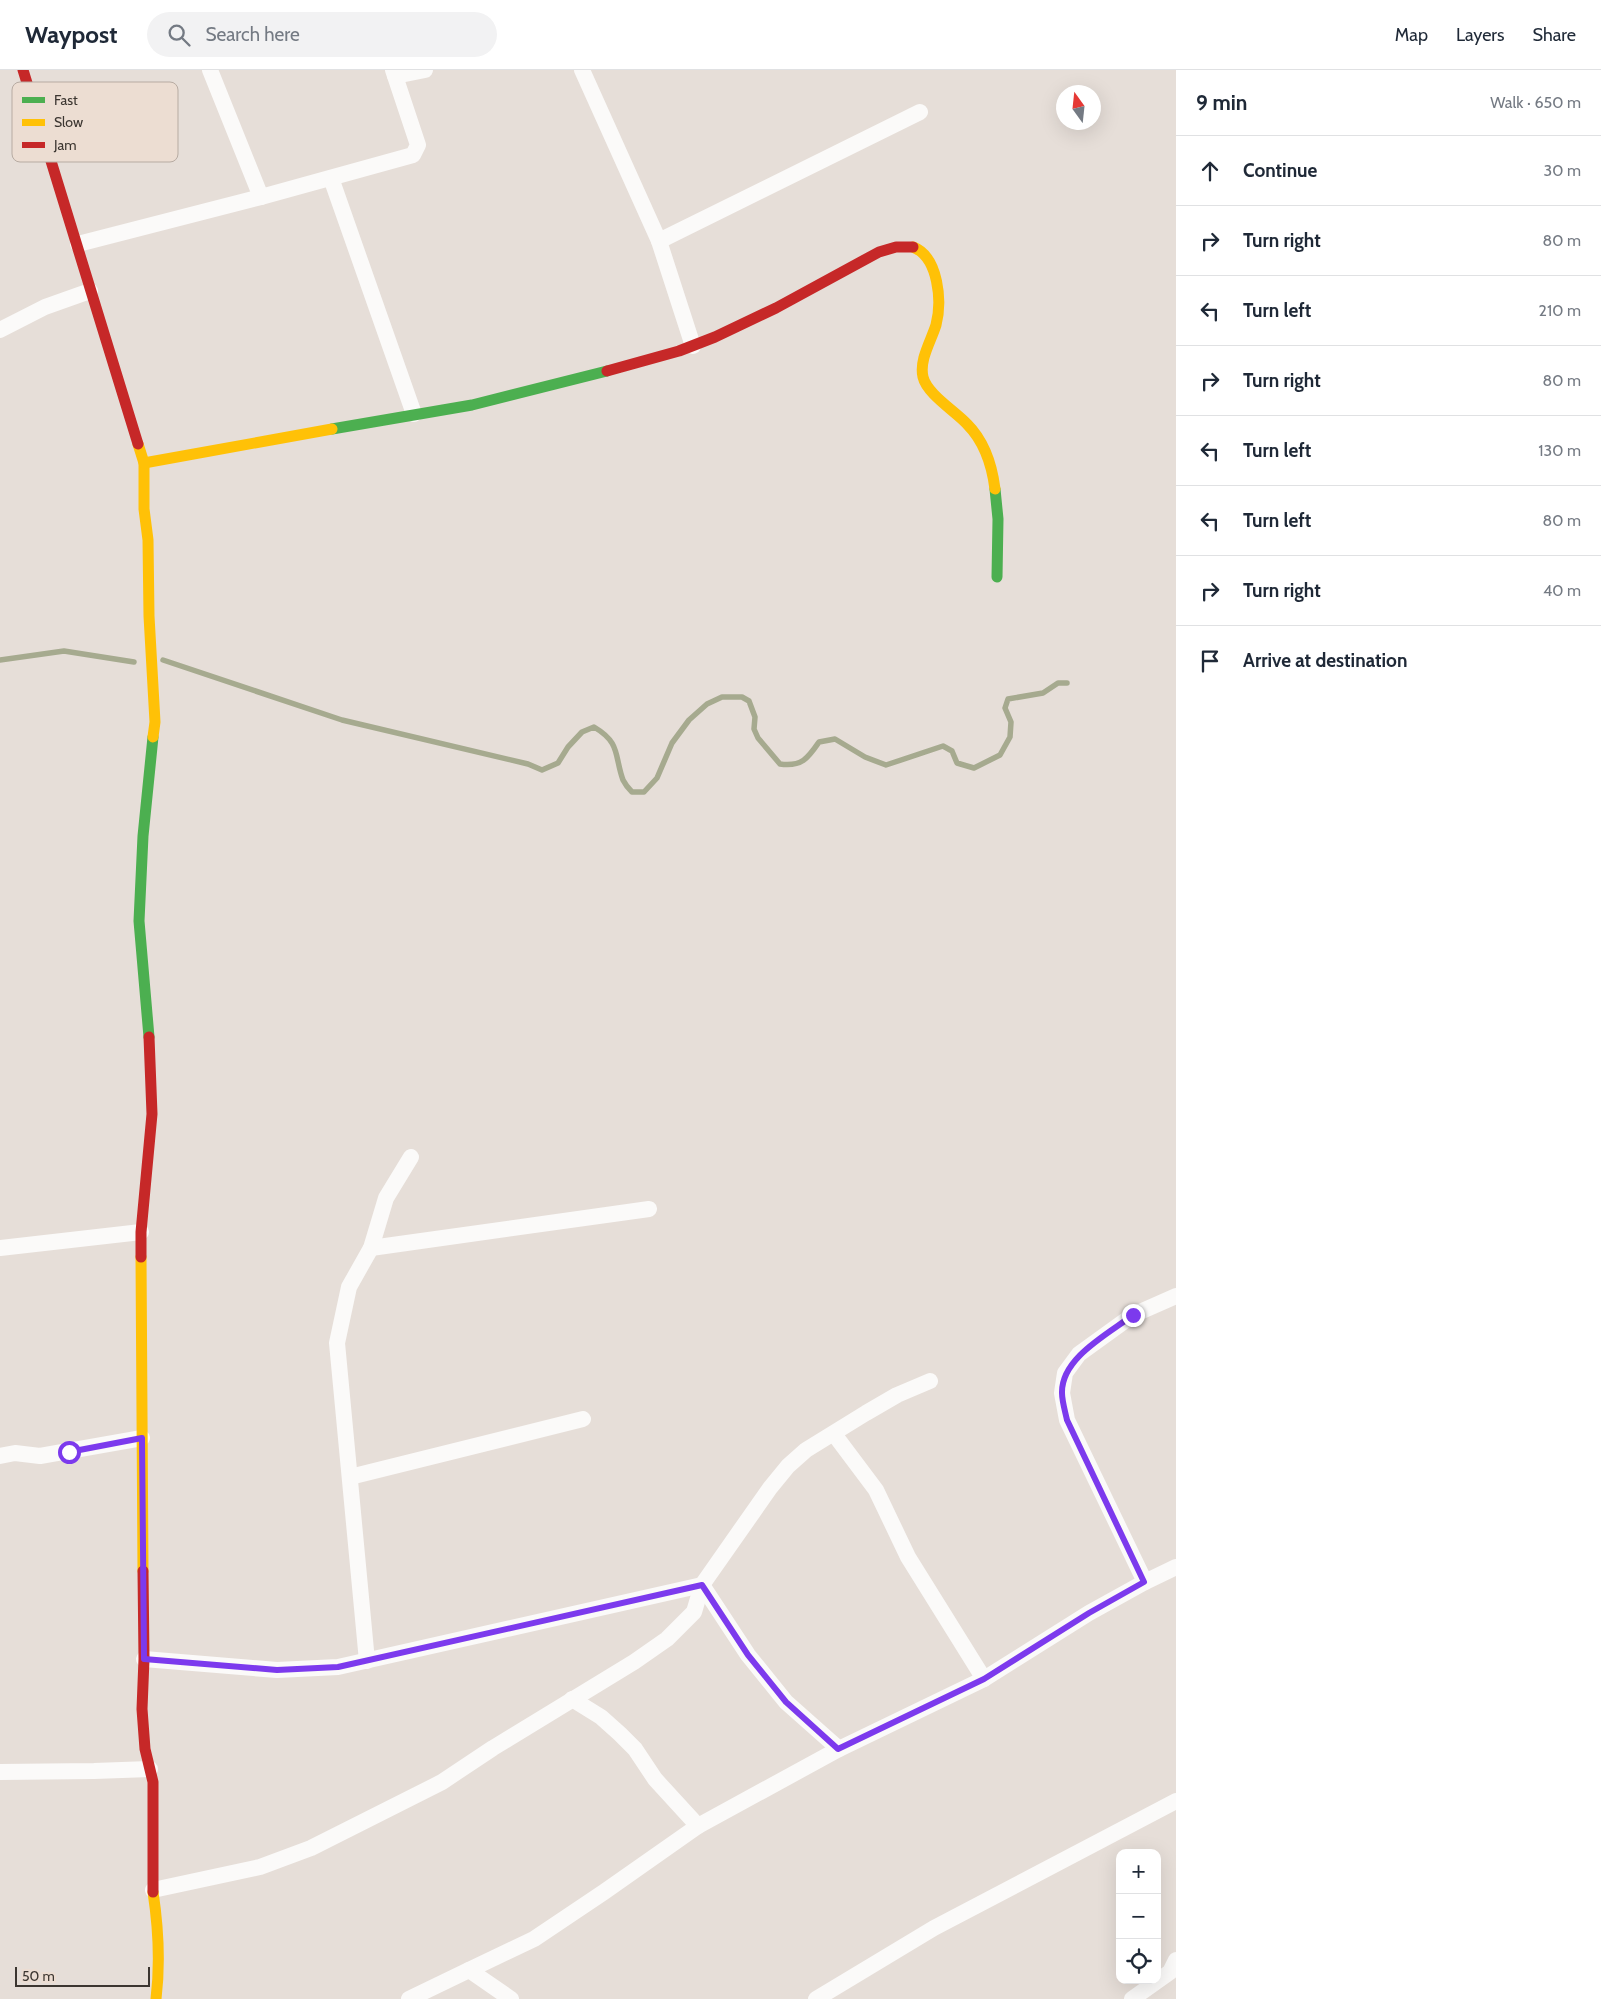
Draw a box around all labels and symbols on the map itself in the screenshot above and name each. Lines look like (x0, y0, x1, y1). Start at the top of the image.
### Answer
legend (12, 82, 178, 162)
north arrow (1056, 85, 1101, 130)
text: Fast (54, 91, 78, 109)
text: Slow (54, 113, 83, 131)
text: Jam (53, 136, 76, 154)
route end (1122, 1304, 1145, 1327)
route start (58, 1441, 81, 1464)
scale bar (15, 1964, 150, 1987)

